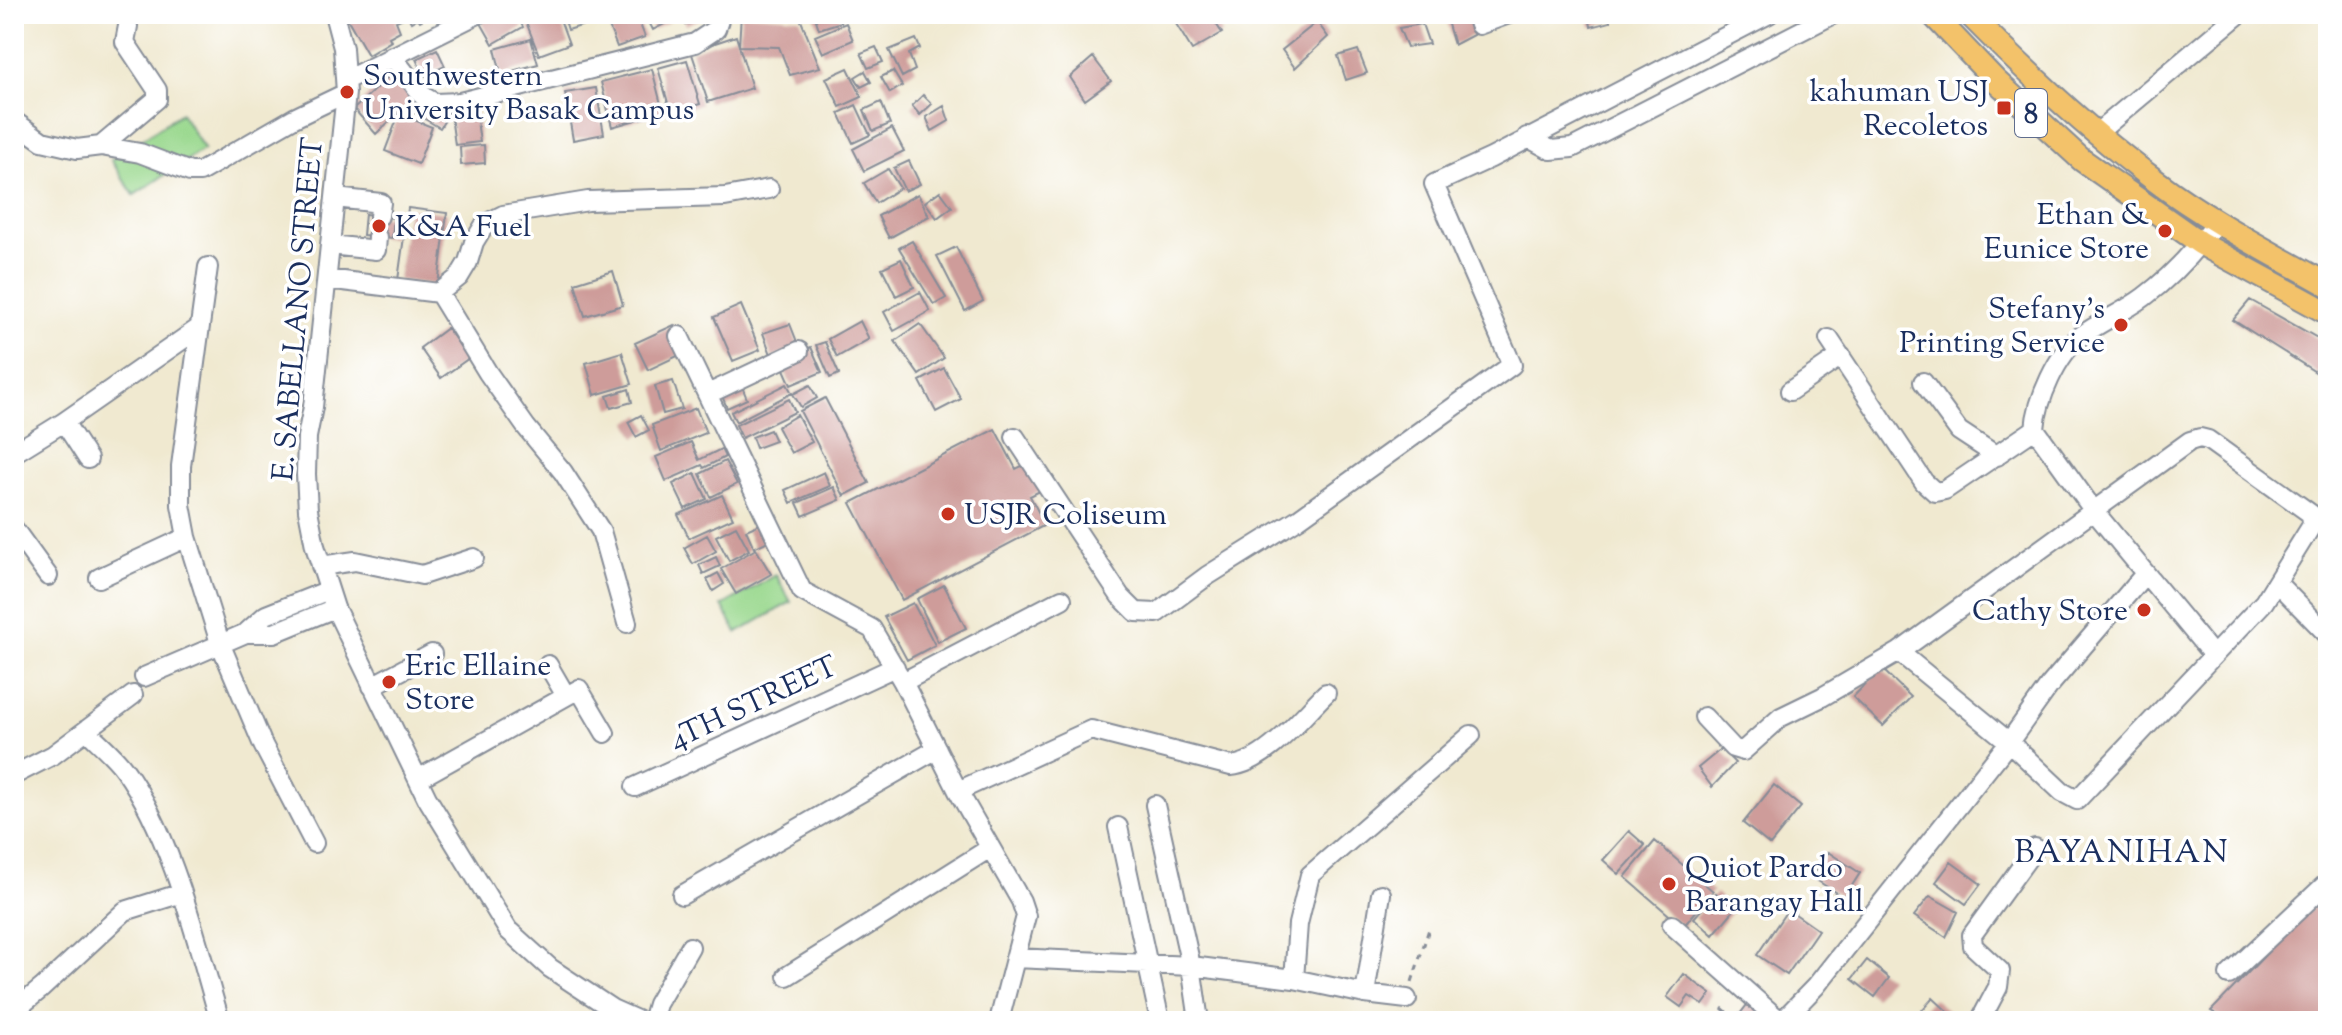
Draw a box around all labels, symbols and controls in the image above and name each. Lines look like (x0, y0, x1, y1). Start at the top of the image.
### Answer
place label: Southwestern University Basak Campus (363, 56, 694, 133)
place label: kahuman USJ Recoletos (1810, 72, 1988, 149)
marker: Southwestern University Basak Campus (338, 83, 356, 101)
road number: 8 (2015, 89, 2047, 137)
marker: kahuman USJ Recoletos (1995, 99, 2013, 117)
street label: E. SABELLANO STREET (263, 136, 336, 483)
place label: Ethan & Eunice Store (1984, 195, 2150, 272)
place label: K&A Fuel (395, 207, 531, 250)
marker: K&A Fuel (370, 217, 388, 235)
marker: Ethan & Eunice Store (2156, 222, 2174, 240)
place label: Stefany's Printing Service (1899, 289, 2105, 366)
marker: Stefany's Printing Service (2112, 316, 2130, 334)
place label: USJR Coliseum (964, 495, 1167, 538)
marker: USJR Coliseum (939, 505, 957, 523)
place label: Cathy Store (1972, 591, 2128, 634)
marker: Cathy Store (2135, 601, 2153, 619)
place label: Eric Ellaine Store (405, 646, 551, 723)
street label: 4TH STREET (663, 646, 845, 762)
marker: Eric Ellaine Store (380, 673, 398, 691)
district label: BAYANIHAN (2014, 831, 2230, 877)
place label: Quiot Pardo Barangay Hall (1685, 848, 1864, 925)
marker: Quiot Pardo Barangay Hall (1660, 875, 1678, 893)

